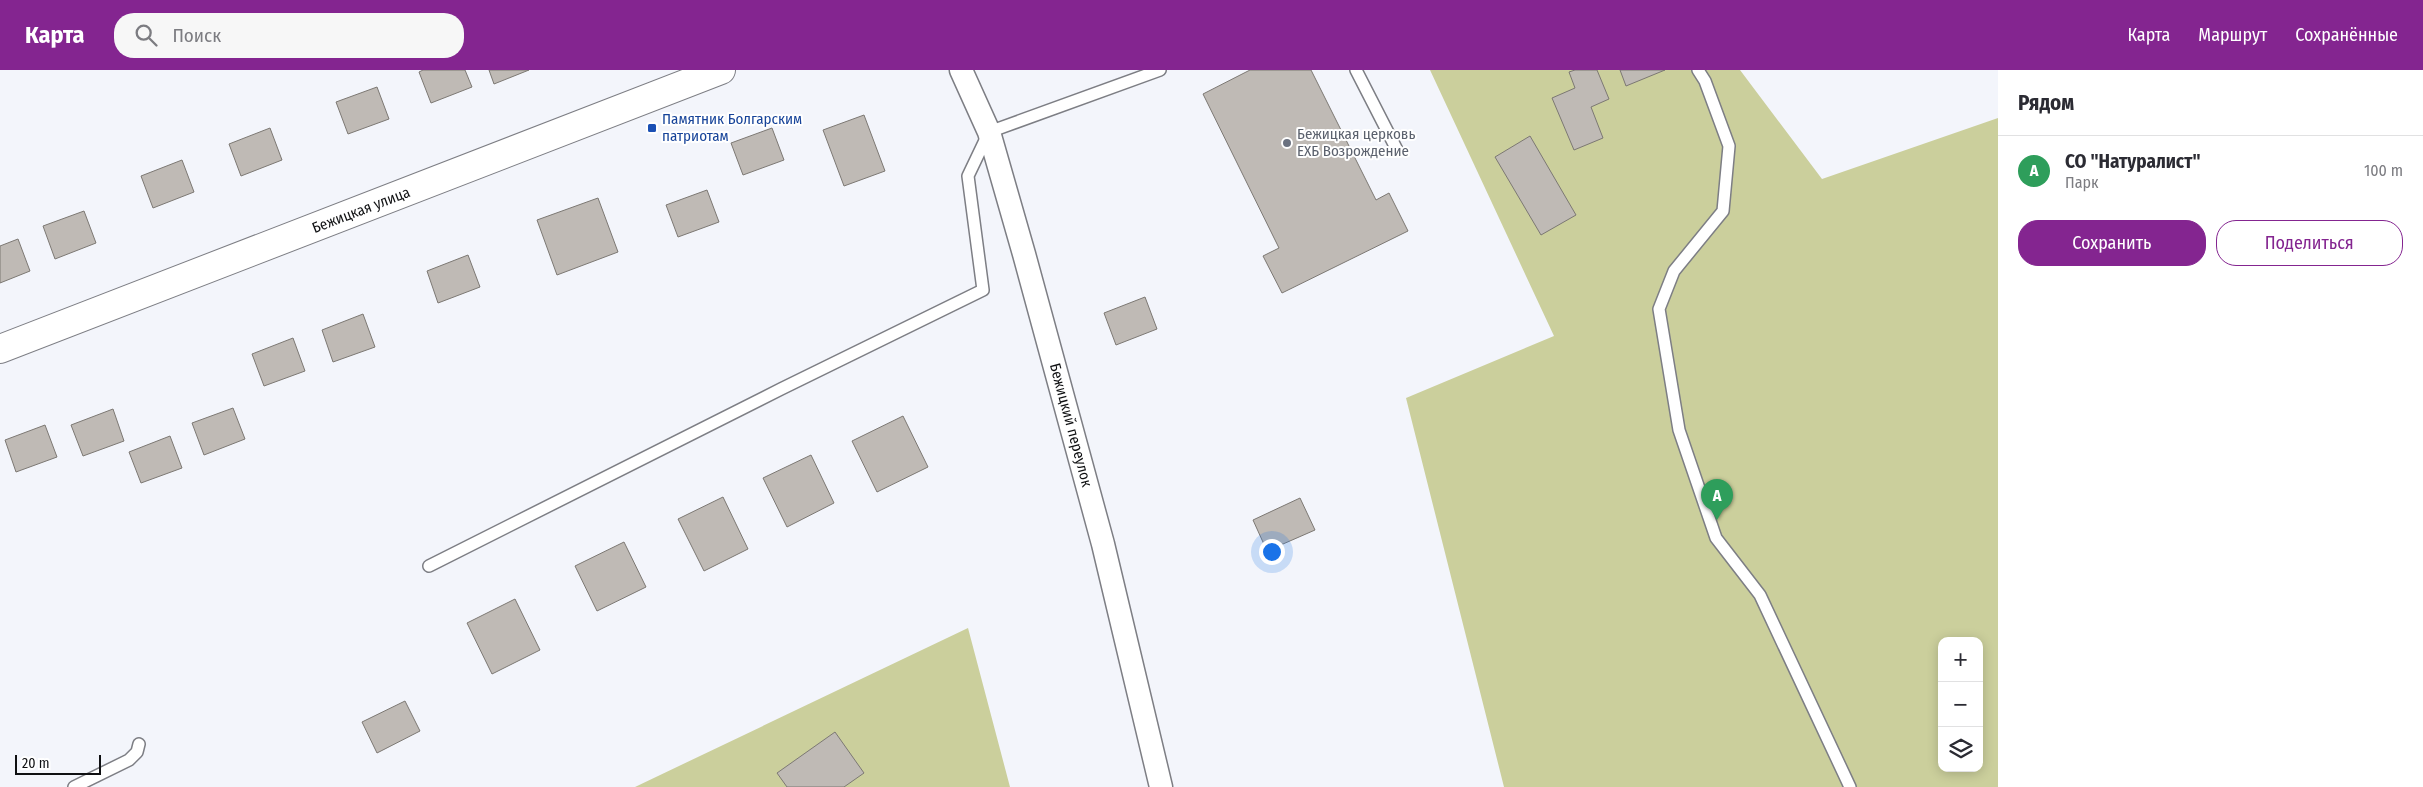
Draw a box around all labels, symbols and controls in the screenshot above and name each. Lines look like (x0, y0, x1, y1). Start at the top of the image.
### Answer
search box (114, 13, 464, 58)
text: Карта (25, 21, 84, 49)
icon: search (132, 21, 160, 49)
text: Поиск (172, 24, 221, 47)
text: Карта (2127, 24, 2170, 46)
text: Маршрут (2198, 24, 2267, 46)
text: Сохранённые (2295, 24, 2398, 46)
text: Рядом (2018, 90, 2074, 116)
place label: Памятник Болгарским патриотам (662, 110, 802, 145)
marker: Памятник Болгарским патриотам (646, 122, 658, 134)
place label: Бежицкая церковь ЕХБ Возрождение (1297, 125, 1415, 160)
marker: Бежицкая церковь ЕХБ Возрождение (1281, 137, 1293, 149)
text: СО "Натуралист" (2065, 150, 2201, 173)
text: A (2030, 161, 2038, 180)
text: 100 m (2364, 161, 2403, 180)
text: Парк (2065, 173, 2099, 192)
street label: Бежицкая улица (309, 183, 413, 237)
button: Сохранить (2018, 220, 2206, 266)
button: Поделиться (2216, 220, 2403, 266)
street label: Бежицкий переулок (1046, 361, 1096, 489)
pin: A (1701, 479, 1733, 520)
your location (1259, 539, 1285, 565)
map controls (1938, 637, 1983, 772)
button: + (1938, 637, 1983, 682)
button: − (1938, 682, 1983, 727)
button: layers (1938, 727, 1983, 772)
scale bar (15, 752, 101, 775)
text: 20 m (22, 755, 50, 772)

